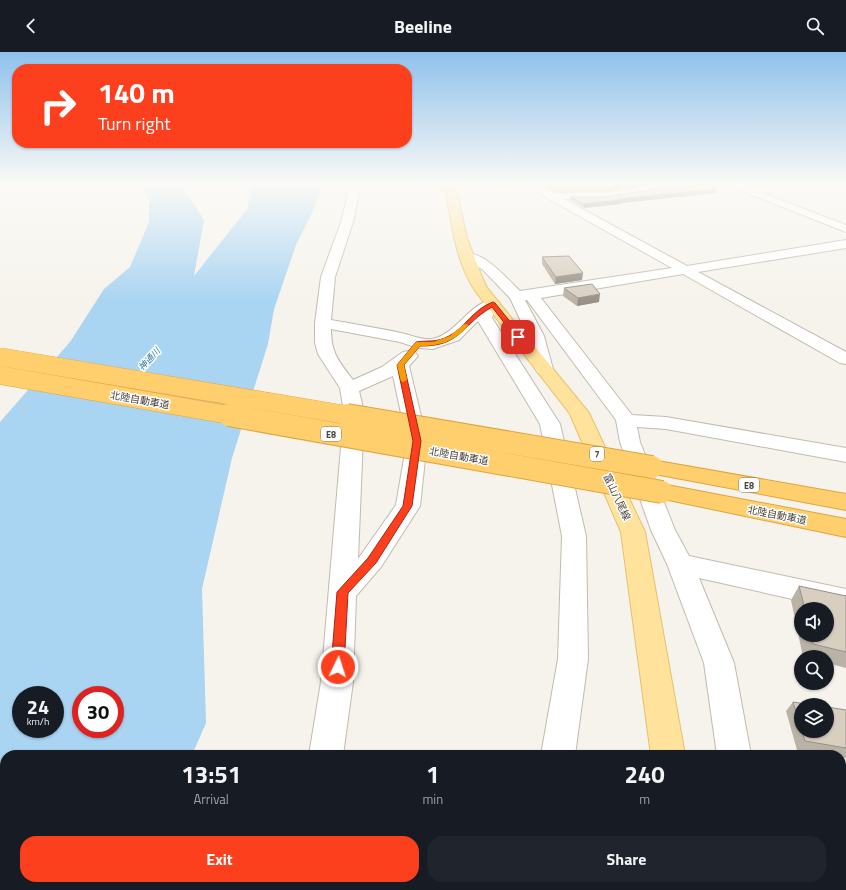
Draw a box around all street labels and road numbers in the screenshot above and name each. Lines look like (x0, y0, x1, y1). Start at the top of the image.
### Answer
street label: 北陸自動車道 (109, 387, 171, 413)
road number: E8 (321, 427, 341, 441)
street label: 北陸自動車道 (428, 443, 490, 469)
road number: 7 (590, 447, 604, 461)
street label: 富山八尾線 (600, 471, 634, 523)
road number: E8 (739, 478, 759, 492)
street label: 北陸自動車道 (746, 502, 808, 528)

